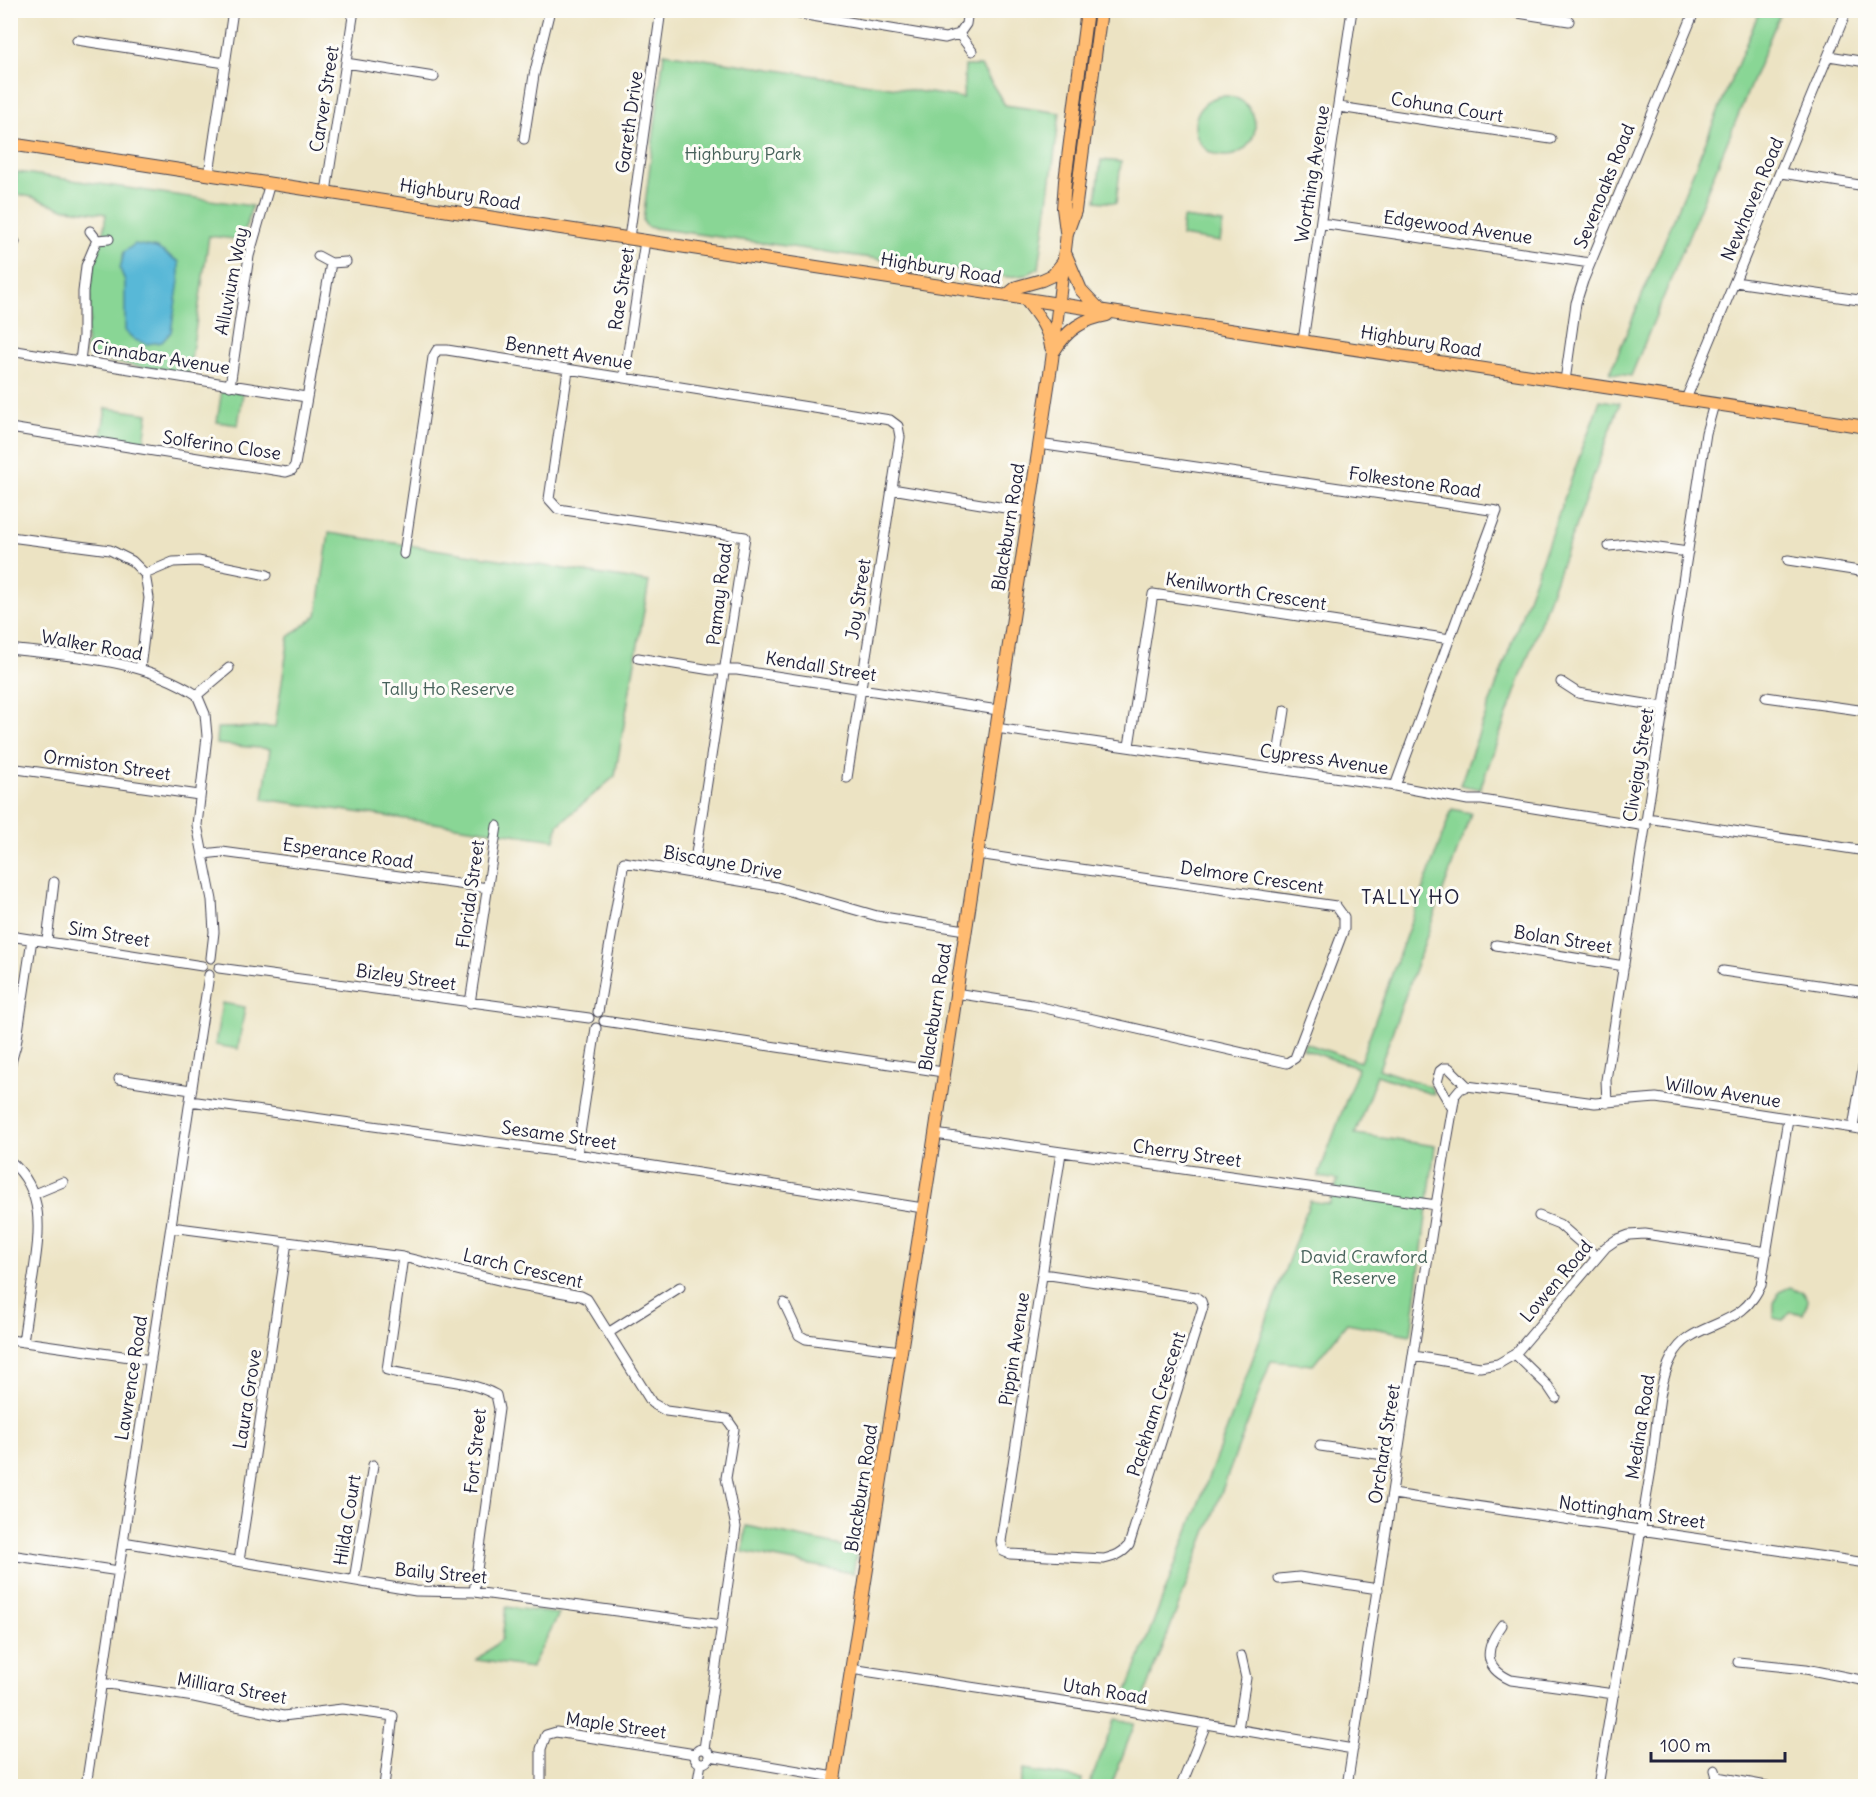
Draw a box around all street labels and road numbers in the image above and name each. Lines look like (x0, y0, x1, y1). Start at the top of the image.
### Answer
street label: Carver Street (304, 44, 344, 154)
street label: Gareth Drive (610, 69, 648, 175)
street label: Cohuna Court (1389, 87, 1505, 127)
street label: Worthing Avenue (1290, 104, 1334, 244)
street label: Sevenoaks Road (1568, 120, 1640, 252)
street label: Newhaven Road (1716, 133, 1789, 264)
street label: Highbury Road (398, 173, 522, 215)
street label: Edgewood Avenue (1382, 205, 1534, 249)
street label: Alluvium Way (209, 225, 253, 337)
street label: Rae Street (603, 246, 639, 332)
street label: Highbury Road (879, 247, 1003, 289)
street label: Highbury Road (1359, 320, 1483, 362)
street label: Bennett Avenue (504, 332, 634, 374)
street label: Cinnabar Avenue (90, 335, 232, 379)
street label: Solferino Close (161, 425, 283, 465)
street label: Blackburn Road (987, 461, 1030, 593)
street label: Folkestone Road (1347, 461, 1483, 503)
street label: Pamay Road (701, 541, 737, 647)
street label: Joy Street (840, 557, 876, 641)
street label: Kenilworth Crescent (1164, 567, 1328, 615)
street label: Walker Road (39, 625, 145, 665)
street label: Kendall Street (764, 646, 878, 686)
street label: Clivejay Street (1618, 706, 1658, 824)
street label: Cypress Avenue (1258, 739, 1390, 779)
street label: Ormiston Street (42, 745, 172, 785)
street label: Esperance Road (281, 832, 415, 874)
street label: Florida Street (451, 838, 489, 950)
street label: Biscayne Drive (662, 840, 784, 884)
street label: Delmore Crescent (1179, 856, 1325, 898)
street label: Sim Street (67, 916, 151, 952)
street label: Bolan Street (1512, 920, 1614, 958)
street label: Blackburn Road (914, 941, 957, 1073)
street label: Bizley Street (355, 959, 457, 995)
street label: Willow Avenue (1663, 1071, 1783, 1113)
street label: Sesame Street (500, 1116, 618, 1154)
street label: Cherry Street (1131, 1134, 1243, 1172)
street label: Lowen Road (1515, 1235, 1597, 1327)
street label: Larch Crescent (461, 1243, 585, 1293)
street label: Pippin Avenue (994, 1291, 1034, 1407)
street label: Lawrence Road (110, 1314, 152, 1442)
street label: Packham Crescent (1122, 1329, 1190, 1479)
street label: Laura Grove (228, 1347, 266, 1451)
street label: Medina Road (1620, 1372, 1660, 1481)
street label: Orchard Street (1363, 1382, 1405, 1506)
street label: Fort Street (459, 1407, 491, 1495)
street label: Blackburn Road (840, 1422, 883, 1554)
street label: Hilda Court (328, 1473, 366, 1567)
street label: Nottingham Street (1557, 1490, 1707, 1534)
street label: Baily Street (394, 1558, 488, 1588)
street label: Milliara Street (176, 1667, 288, 1709)
street label: Utah Road (1061, 1673, 1149, 1709)
street label: Maple Street (564, 1707, 668, 1743)

